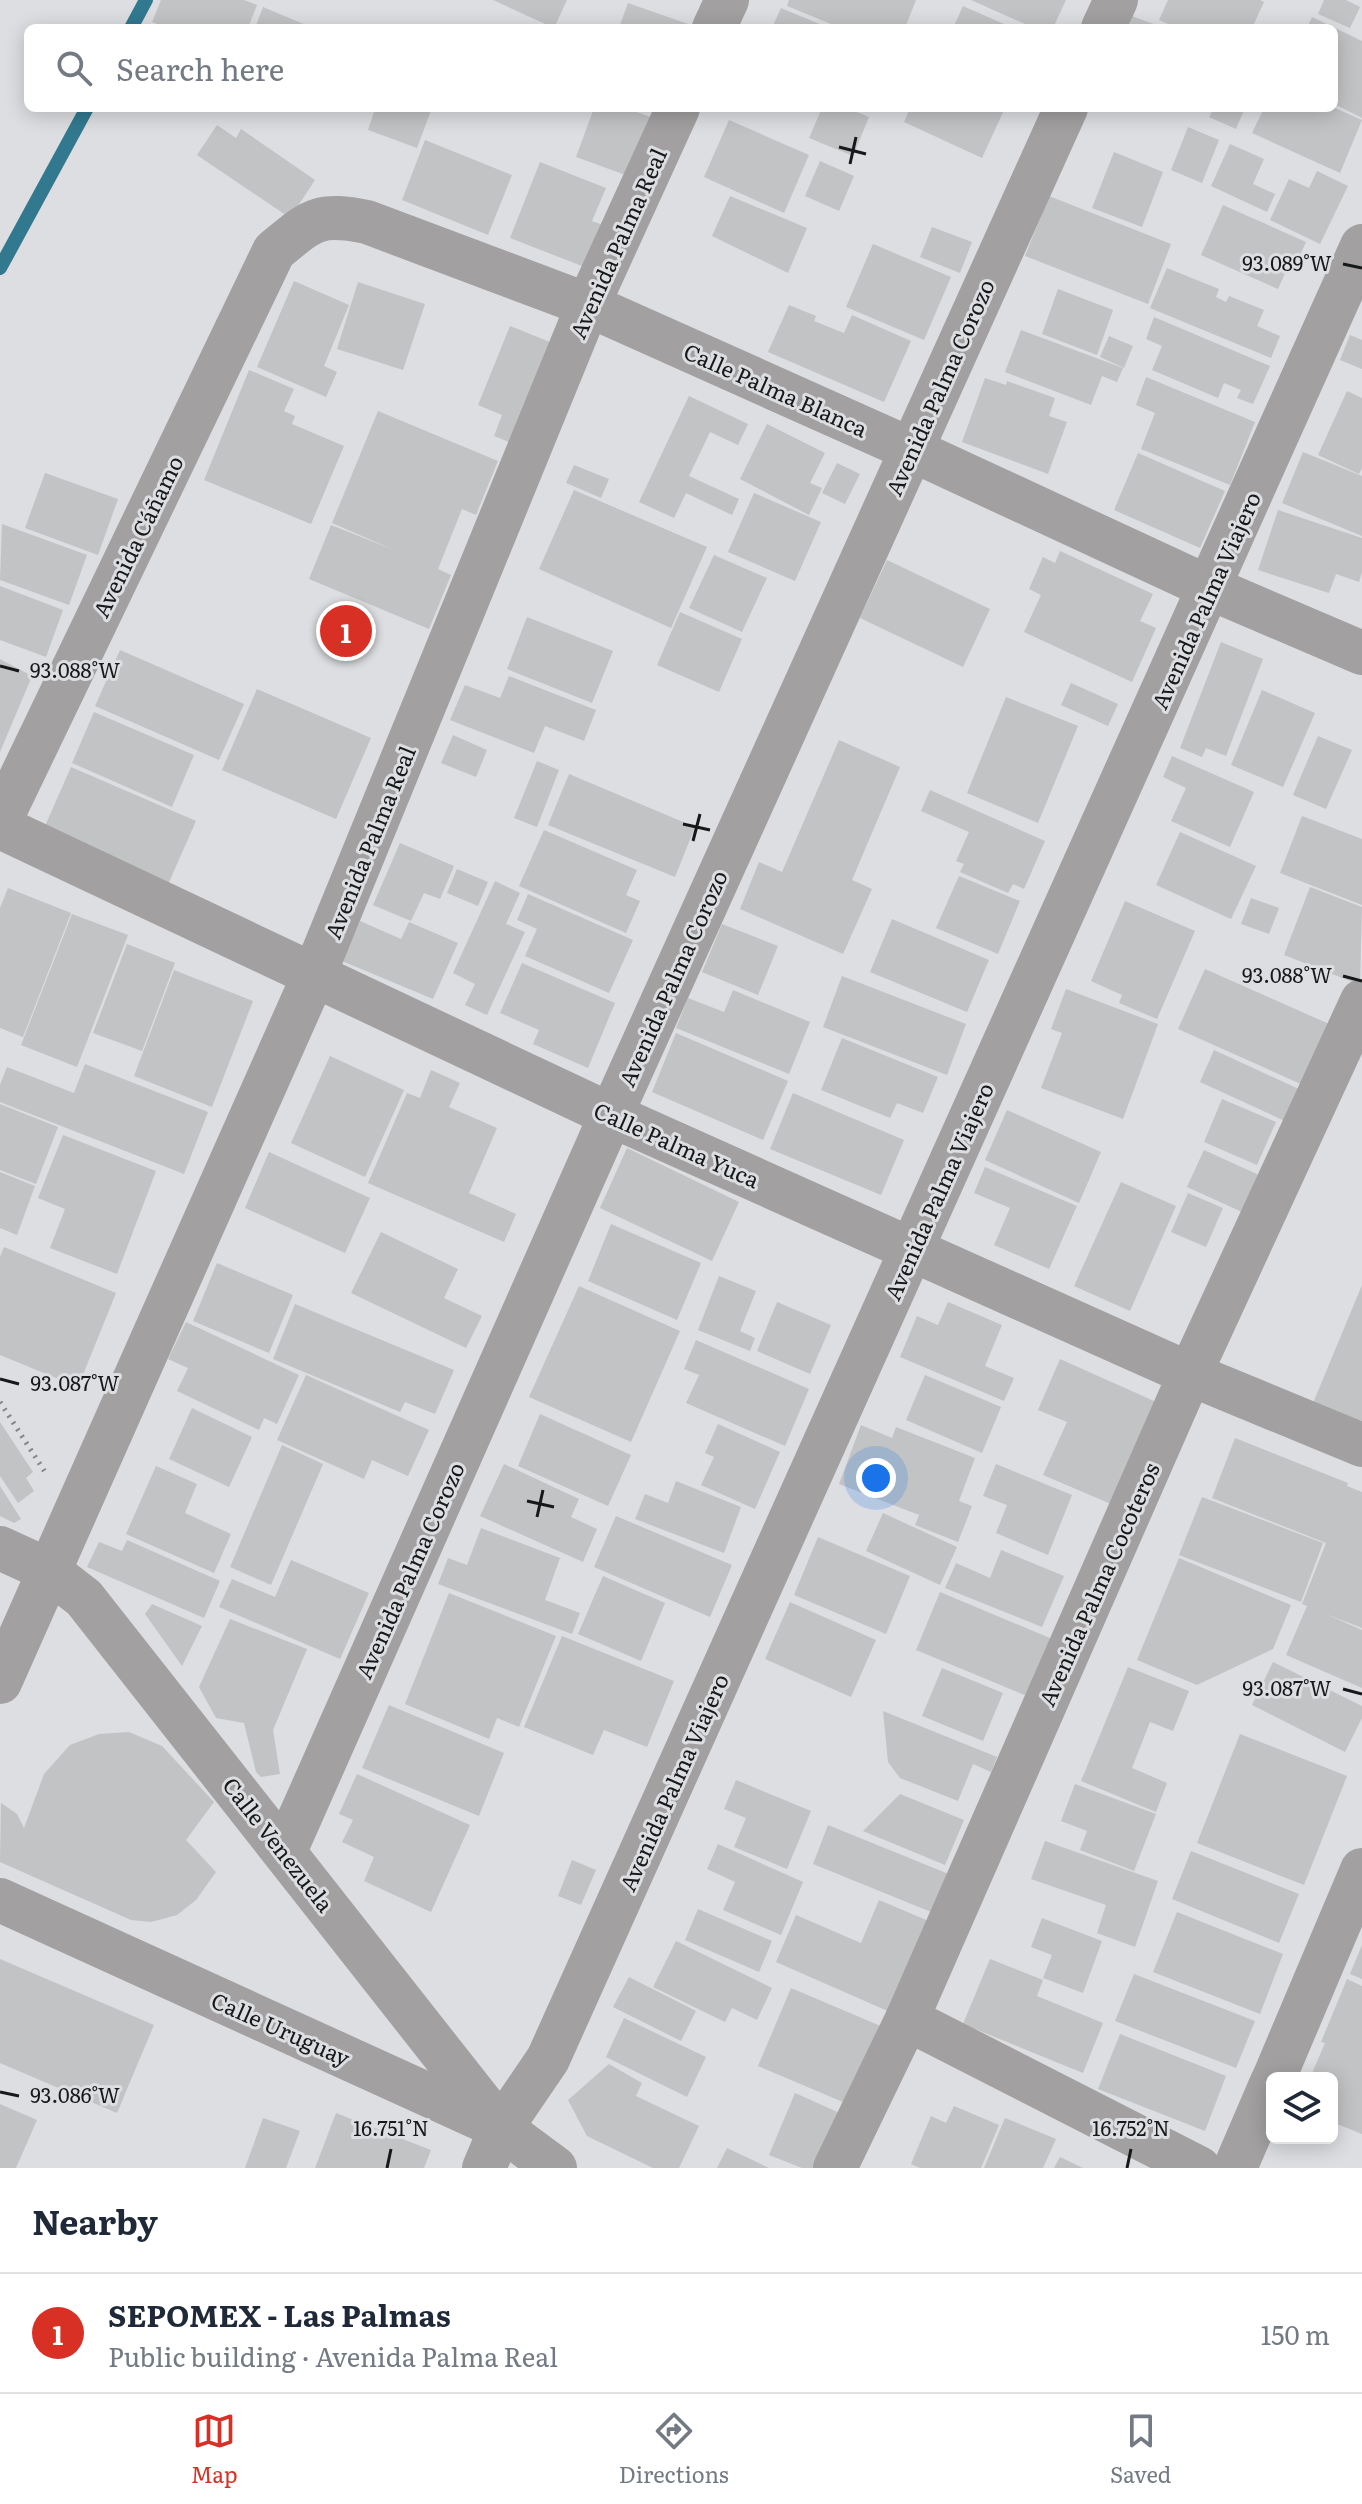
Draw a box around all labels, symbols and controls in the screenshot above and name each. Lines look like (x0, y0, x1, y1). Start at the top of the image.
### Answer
search box (24, 24, 1338, 112)
icon: search (52, 46, 96, 90)
text: Search here (116, 46, 284, 90)
street label: Avenida Palma Real (560, 142, 674, 344)
text: 93.089°W (1242, 247, 1332, 277)
street label: Avenida Palma Corozo (876, 273, 1002, 501)
street label: Calle Palma Blanca (679, 334, 873, 444)
street label: Avenida Cáñamo (83, 449, 191, 623)
street label: Avenida Palma Viajero (1142, 486, 1268, 714)
pin: 1 (320, 601, 372, 661)
text: 93.088°W (30, 654, 120, 684)
street label: Avenida Palma Real (315, 741, 423, 943)
street label: Avenida Palma Corozo (609, 864, 735, 1092)
text: 93.088°W (1242, 959, 1332, 989)
street label: Avenida Palma Viajero (875, 1077, 1001, 1305)
street label: Calle Palma Yuca (589, 1093, 765, 1195)
text: 93.087°W (31, 1367, 120, 1397)
street label: Avenida Palma Corozo (346, 1456, 472, 1684)
street label: Avenida Palma Cocoteros (1029, 1457, 1167, 1711)
your location (856, 1458, 896, 1498)
street label: Avenida Palma Viajero (610, 1668, 736, 1896)
text: 93.087°W (1243, 1672, 1332, 1702)
street label: Calle Venezuela (216, 1769, 342, 1919)
street label: Calle Uruguay (206, 1983, 356, 2073)
map controls (1266, 2072, 1338, 2144)
button: layers (1266, 2072, 1338, 2144)
text: 93.086°W (30, 2079, 120, 2109)
text: 16.751°N (353, 2112, 429, 2142)
text: 16.752°N (1092, 2112, 1170, 2142)
text: Nearby (32, 2195, 158, 2245)
text: SEPOMEX - Las Palmas (108, 2292, 451, 2336)
text: 1 (53, 2314, 63, 2353)
text: 150 m (1261, 2314, 1330, 2353)
text: Public building · Avenida Palma Real (108, 2336, 558, 2375)
tab: Map (191, 2409, 238, 2490)
tab: Directions (619, 2409, 729, 2490)
tab: Saved (1110, 2409, 1171, 2490)

